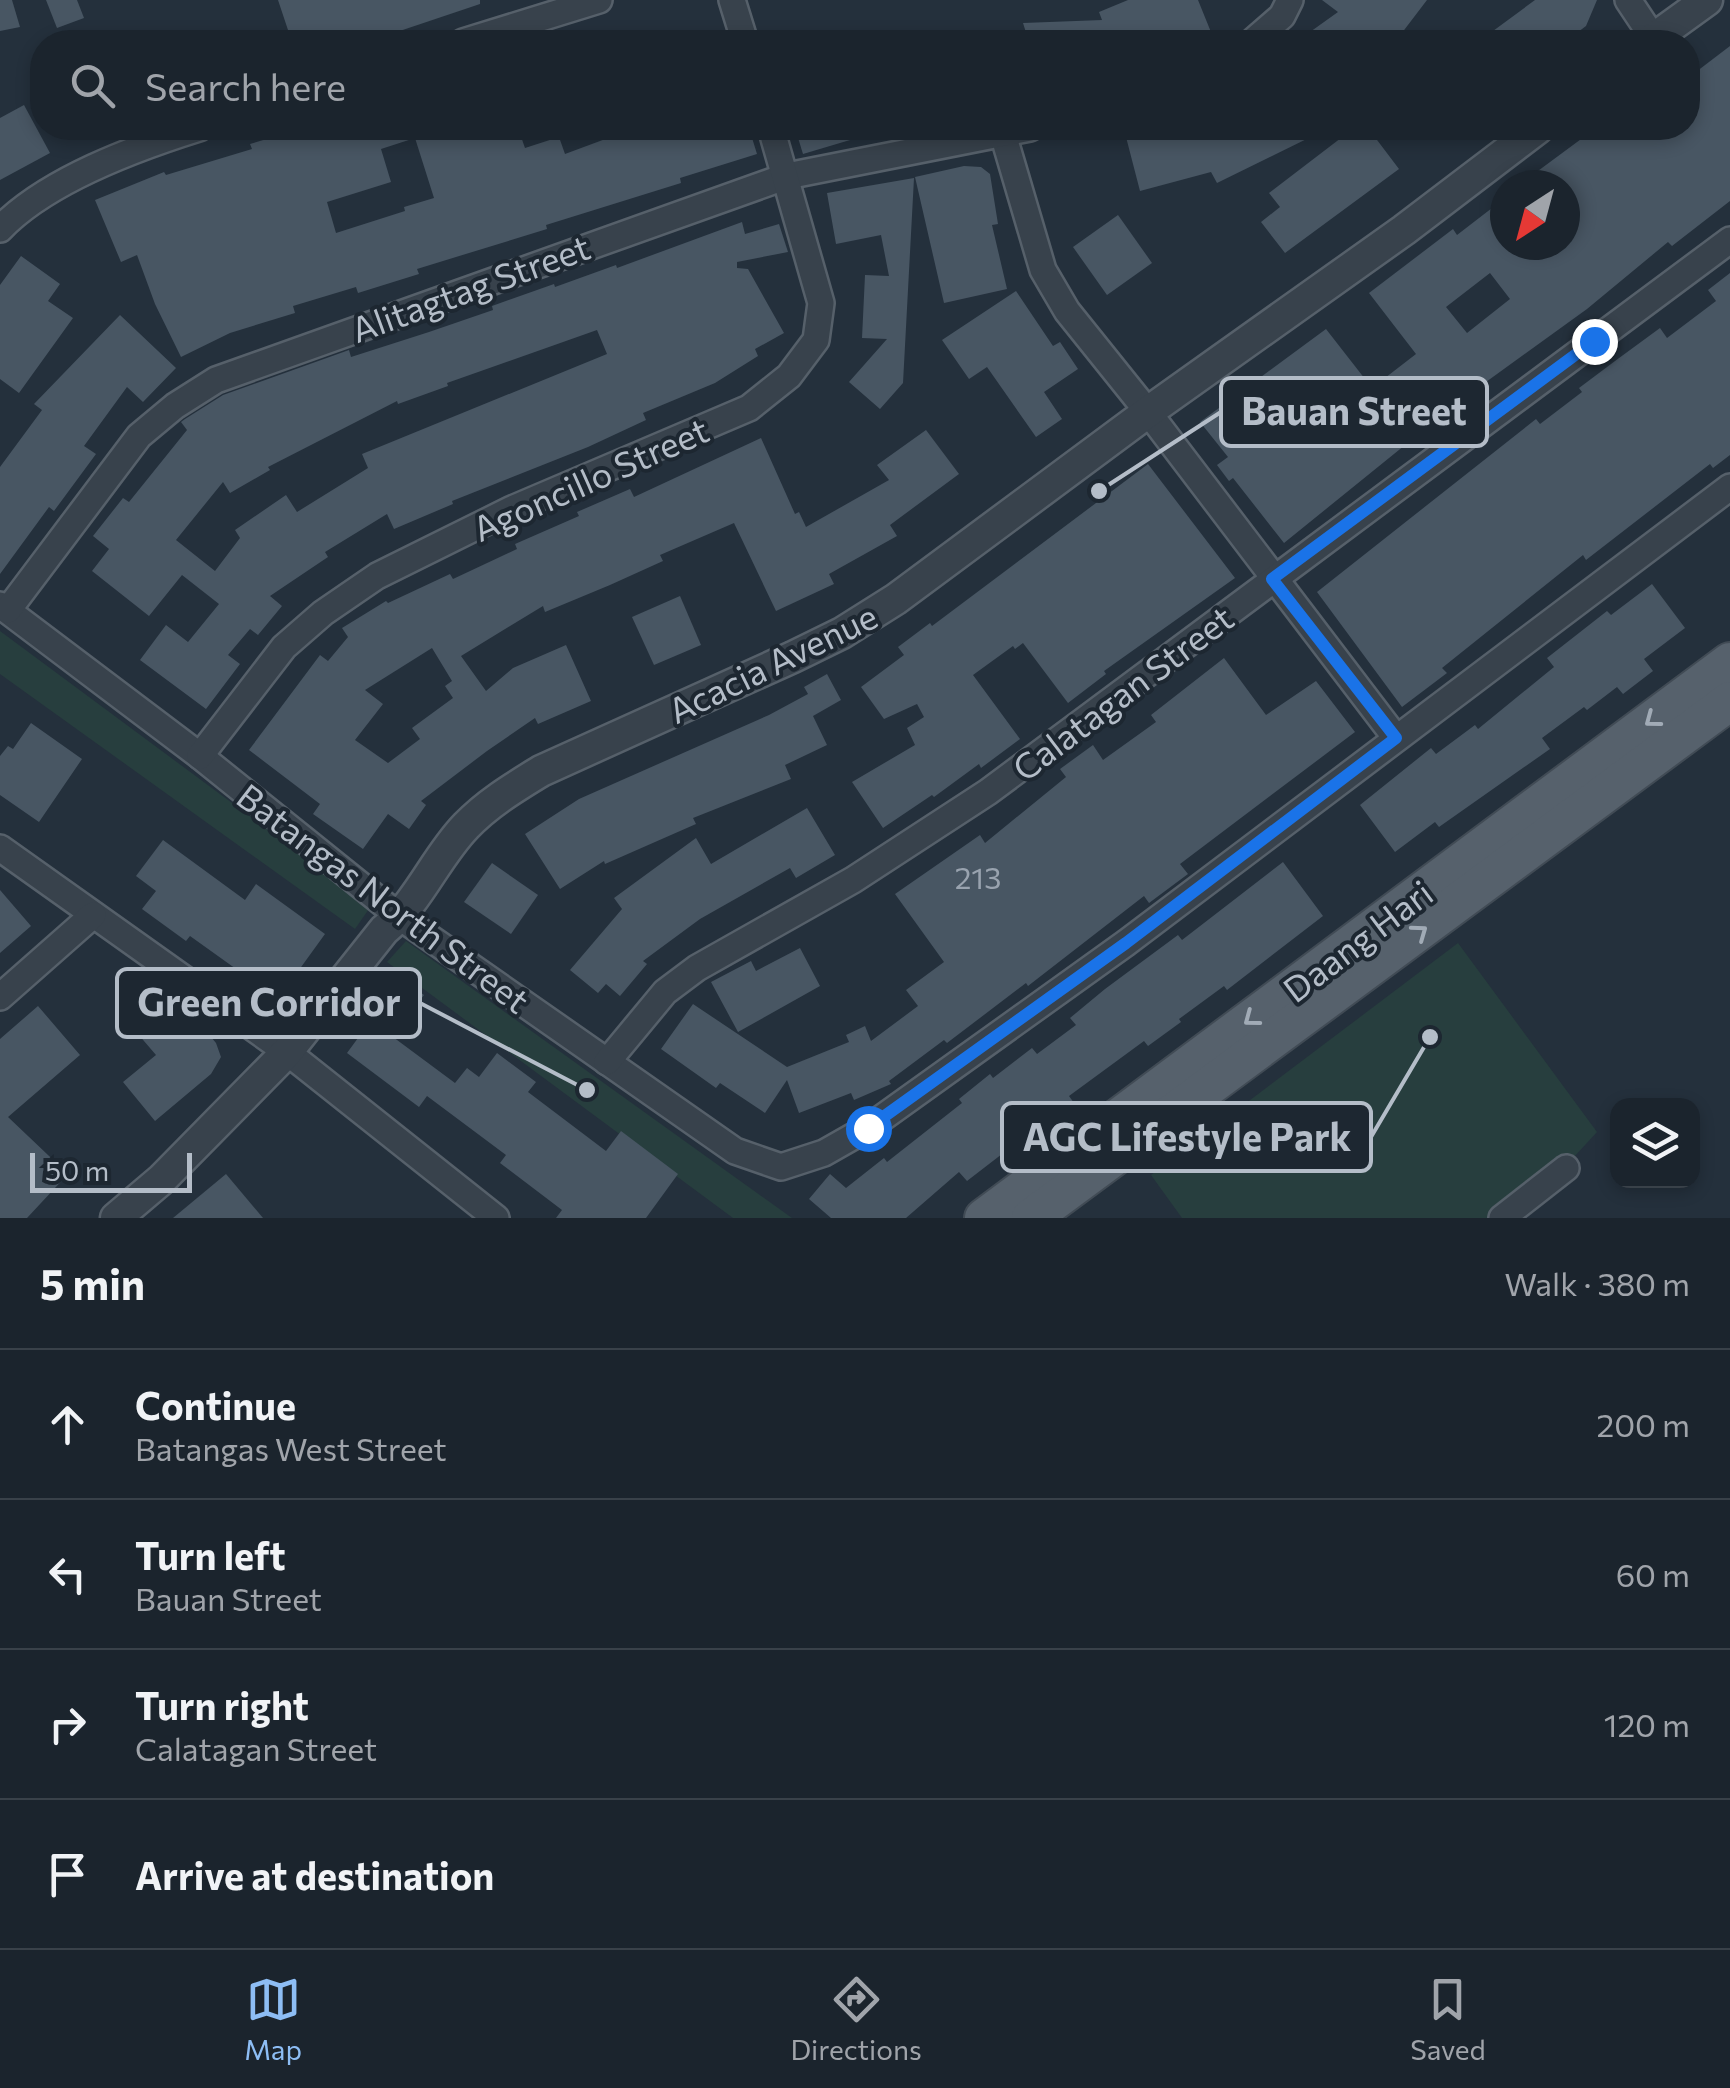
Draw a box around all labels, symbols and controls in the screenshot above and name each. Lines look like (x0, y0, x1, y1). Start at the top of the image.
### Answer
search box (30, 30, 1700, 140)
icon: search (65, 58, 120, 113)
text: Search here (145, 62, 346, 109)
north arrow (1490, 170, 1580, 260)
street label: Alitagtag Street (345, 224, 595, 350)
route end (1572, 319, 1618, 365)
callout: Bauan Street (1221, 378, 1487, 446)
text: Bauan Street (1241, 386, 1467, 433)
street label: Agoncillo Street (465, 407, 715, 549)
street label: Acacia Avenue (661, 593, 883, 731)
street label: Calatagan Street (1003, 595, 1241, 789)
one-way arrow (1645, 708, 1663, 725)
street label: Batangas North Street (229, 773, 539, 1021)
house number: 213 (955, 858, 1001, 895)
street label: Daang Hari (1274, 870, 1440, 1010)
one-way arrow (1409, 927, 1427, 944)
callout: Green Corridor (117, 969, 420, 1037)
text: Green Corridor (137, 977, 401, 1024)
one-way arrow (1244, 1007, 1262, 1024)
map controls (1610, 1098, 1700, 1188)
button: layers (1610, 1098, 1700, 1188)
callout: AGC Lifestyle Park (1002, 1103, 1371, 1171)
route start (846, 1106, 892, 1152)
text: AGC Lifestyle Park (1023, 1112, 1352, 1159)
scale bar (30, 1148, 192, 1192)
text: 50 m (45, 1153, 109, 1187)
text: 5 min (40, 1257, 145, 1309)
text: Walk · 380 m (1504, 1263, 1690, 1303)
text: Continue (135, 1381, 296, 1428)
icon: ahead (40, 1397, 95, 1452)
text: 200 m (1597, 1404, 1690, 1444)
text: Batangas West Street (135, 1428, 447, 1468)
text: Turn left (135, 1531, 286, 1578)
icon: left (40, 1547, 95, 1602)
text: 60 m (1616, 1554, 1690, 1594)
text: Bauan Street (135, 1578, 322, 1618)
text: Turn right (135, 1681, 309, 1728)
icon: right (40, 1697, 95, 1752)
text: 120 m (1604, 1704, 1690, 1744)
text: Calatagan Street (135, 1728, 377, 1768)
icon: arrive (40, 1847, 95, 1902)
text: Arrive at destination (135, 1851, 494, 1898)
tab: Map (244, 1972, 302, 2066)
tab: Directions (790, 1972, 922, 2066)
tab: Saved (1410, 1972, 1486, 2066)

